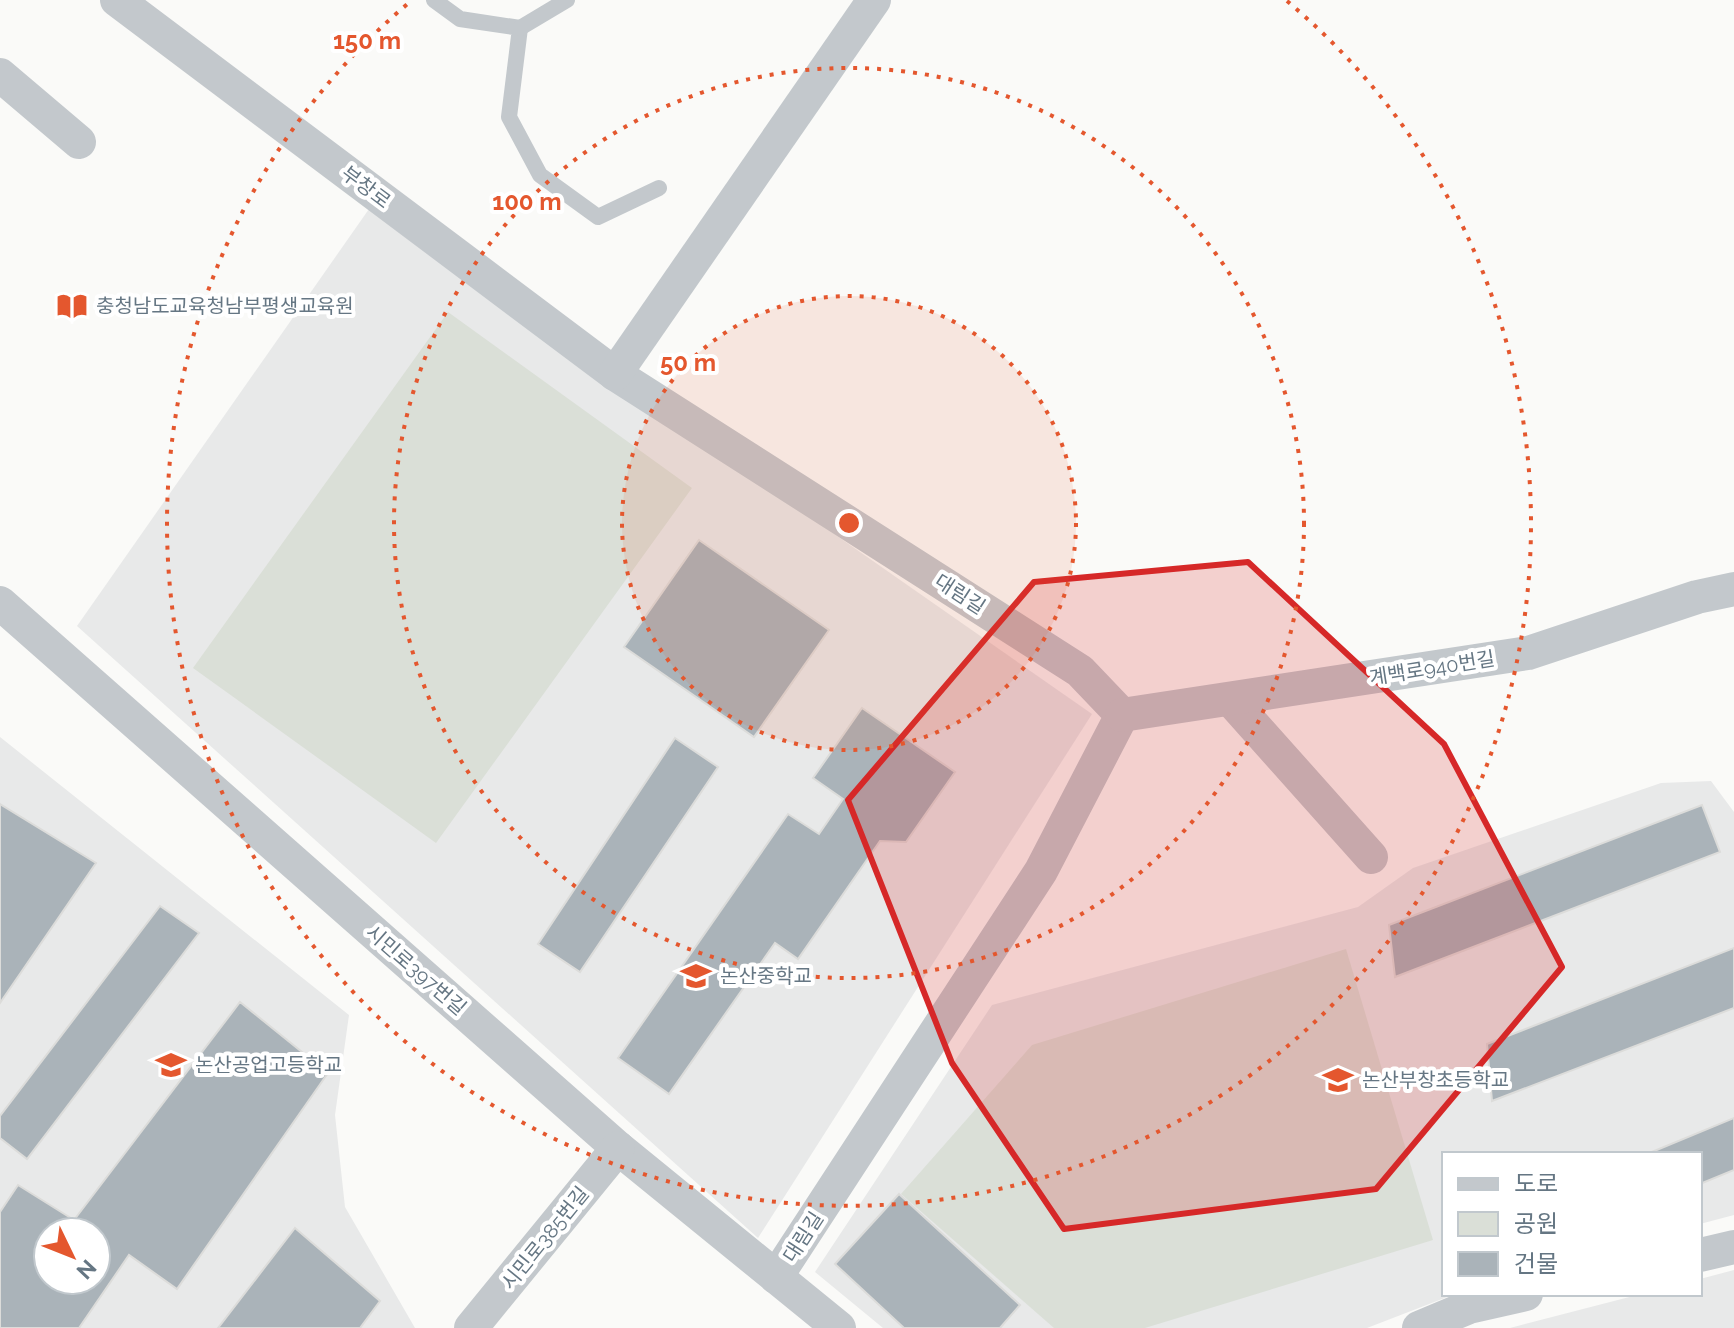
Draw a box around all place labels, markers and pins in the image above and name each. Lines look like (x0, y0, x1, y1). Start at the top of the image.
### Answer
library icon: 충청남도교육청남부평생교육원 (55, 289, 89, 323)
place label: 충청남도교육청남부평생교육원 (96, 294, 354, 318)
centre of rings (835, 509, 863, 537)
school or university icon: 논산중학교 (679, 959, 713, 993)
place label: 논산중학교 (720, 964, 812, 988)
school or university icon: 논산공업고등학교 (154, 1048, 188, 1082)
place label: 논산공업고등학교 (195, 1053, 342, 1077)
school or university icon: 논산부창초등학교 (1321, 1063, 1355, 1097)
place label: 논산부창초등학교 (1362, 1068, 1509, 1092)

